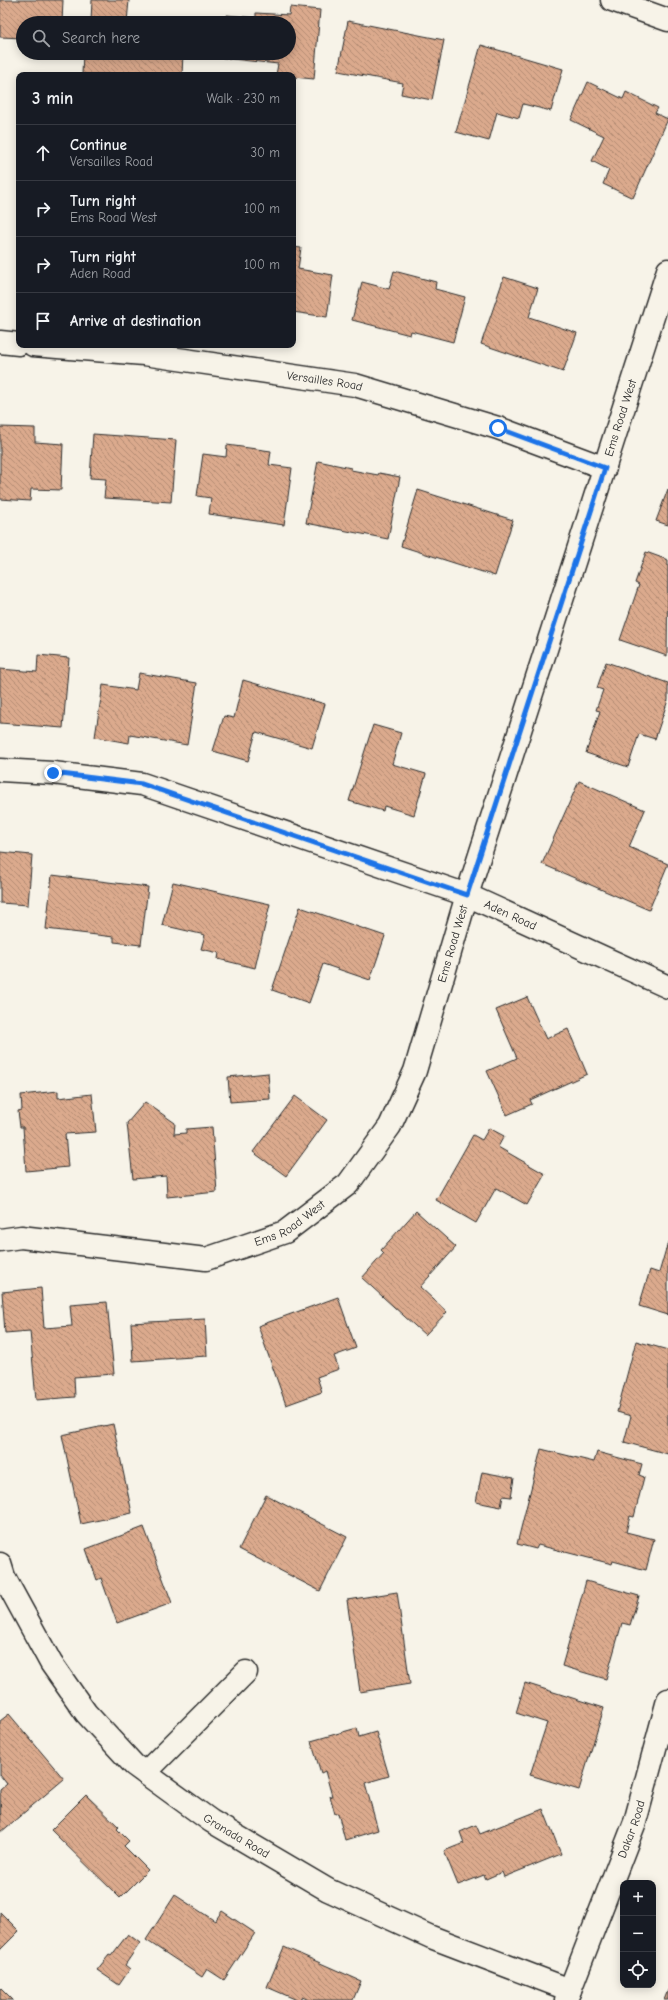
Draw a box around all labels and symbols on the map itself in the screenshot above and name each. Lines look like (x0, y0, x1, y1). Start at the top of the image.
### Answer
street label: Versailles Road (286, 368, 364, 394)
street label: Ems Road West (602, 377, 640, 458)
route start (489, 419, 507, 437)
route end (44, 764, 62, 782)
street label: Aden Road (482, 897, 539, 933)
street label: Ems Road West (435, 903, 471, 984)
street label: Ems Road West (252, 1197, 328, 1249)
street label: Dakar Road (615, 1799, 648, 1860)
street label: Granada Road (200, 1811, 272, 1861)

